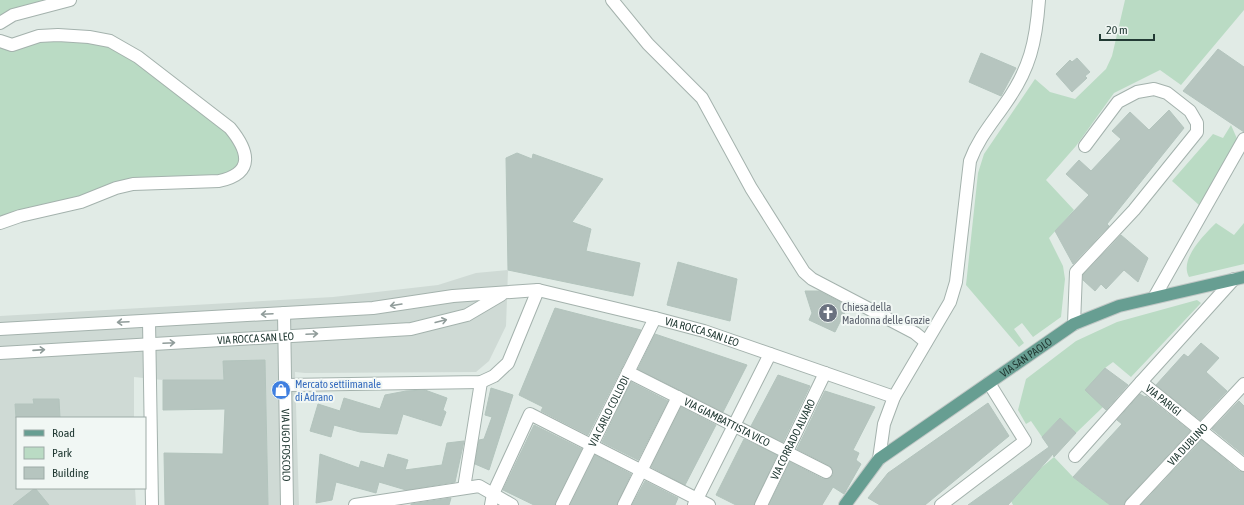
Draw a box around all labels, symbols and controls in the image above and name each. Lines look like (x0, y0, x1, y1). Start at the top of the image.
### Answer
scale bar (1100, 16, 1154, 42)
text: 20 m (1106, 23, 1128, 37)
one-way arrow (390, 301, 403, 309)
place label: Chiesa della Madonna delle Grazie (842, 301, 930, 326)
church icon: Chiesa della Madonna delle Grazie (817, 302, 839, 324)
one-way arrow (260, 310, 273, 318)
street label: VIA ROCCA SAN LEO (664, 315, 741, 349)
one-way arrow (435, 317, 448, 324)
one-way arrow (117, 318, 130, 326)
street label: VIA ROCCA SAN LEO (217, 330, 294, 346)
one-way arrow (305, 331, 318, 338)
street label: VIA SAN PAOLO (998, 335, 1054, 379)
one-way arrow (162, 339, 175, 346)
one-way arrow (32, 347, 45, 354)
street label: VIA CARLO COLLODI (586, 373, 631, 449)
place label: Mercato settiimanale di Adrano (295, 378, 381, 403)
shop icon: Mercato settiimanale di Adrano (270, 379, 292, 401)
street label: VIA PARIGI (1143, 382, 1184, 418)
street label: VIA GIAMBATTISTA VICO (682, 395, 772, 449)
street label: VIA CORRADO ALVARO (768, 397, 817, 482)
street label: VIA UGO FOSCOLO (279, 409, 293, 481)
legend (16, 417, 146, 489)
street label: VIA DUBLINO (1165, 421, 1210, 468)
text: Road (52, 426, 75, 440)
text: Park (52, 446, 73, 460)
text: Building (52, 466, 90, 480)

